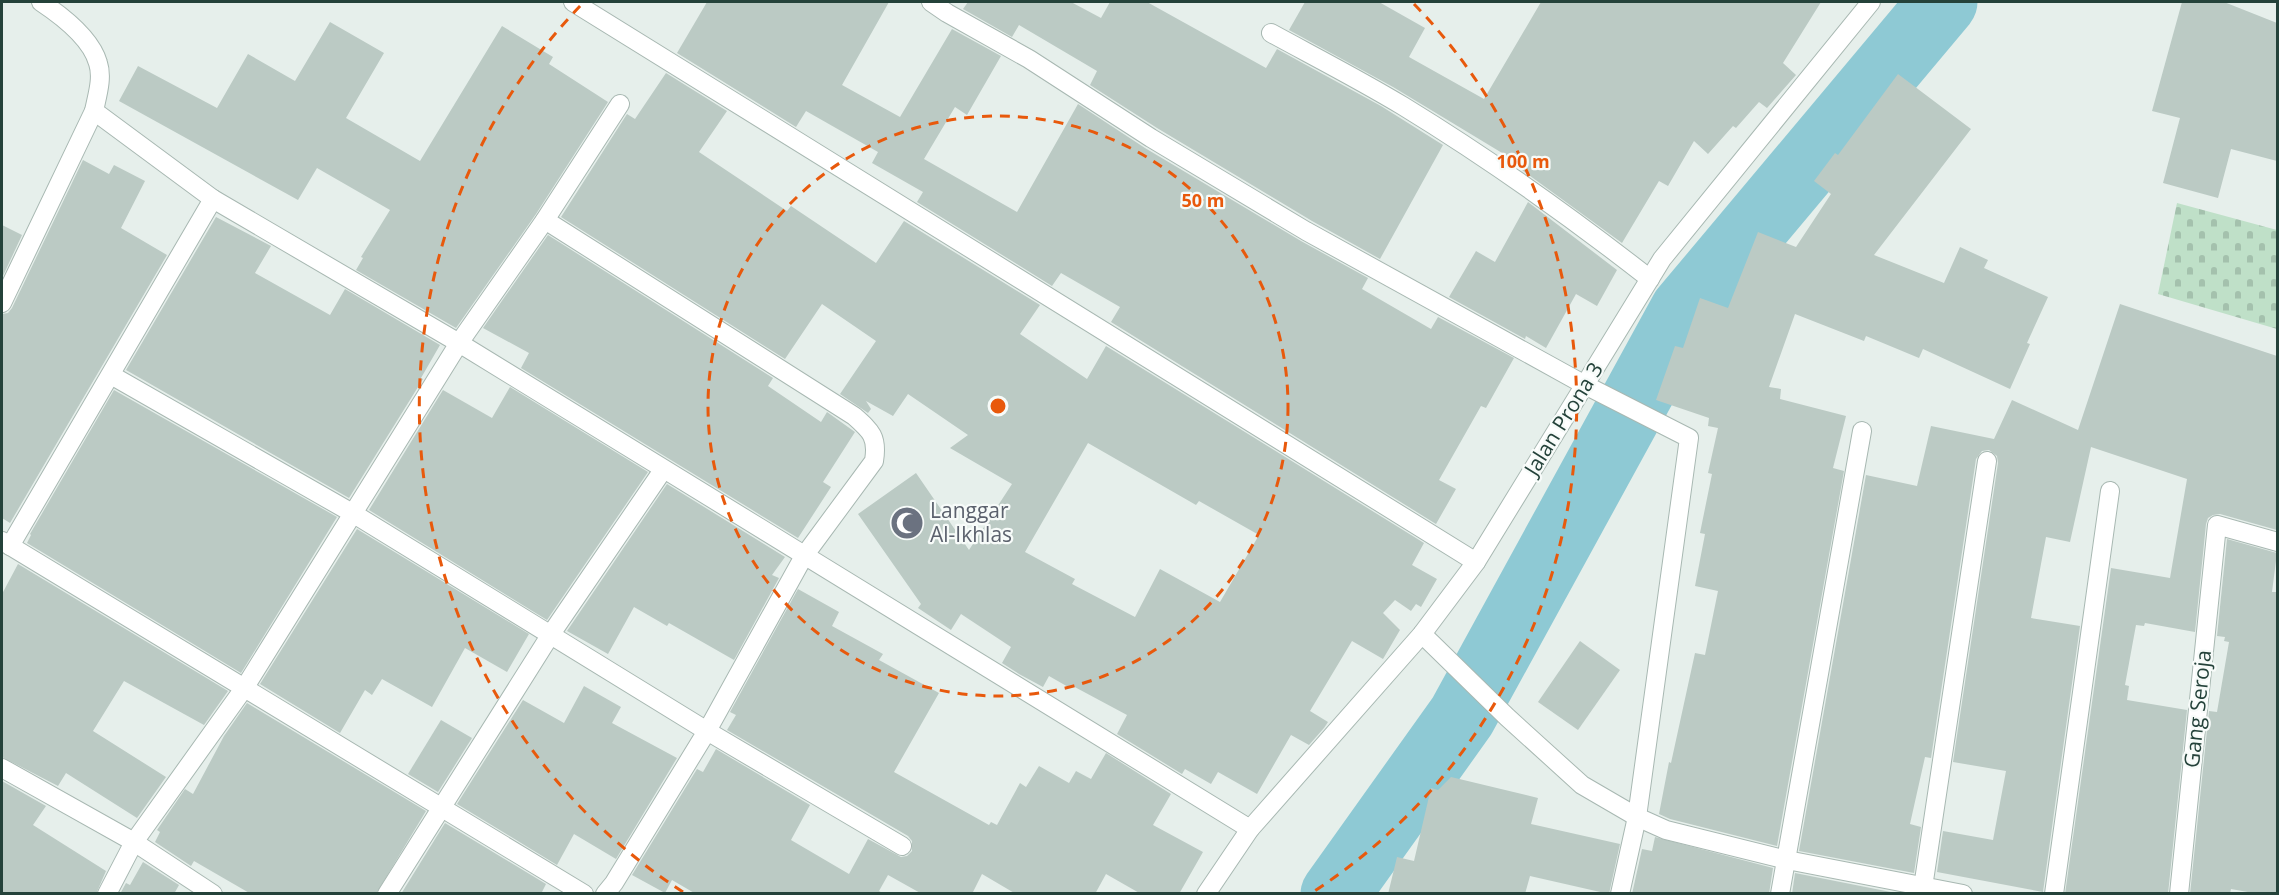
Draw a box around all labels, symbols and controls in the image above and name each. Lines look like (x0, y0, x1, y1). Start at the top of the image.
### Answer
text: 100 m (1496, 149, 1550, 173)
text: 50 m (1182, 188, 1224, 212)
street label: Jalan Prona 3 (1516, 357, 1609, 482)
centre of rings (988, 396, 1008, 416)
place label: Langgar Al-Ikhlas (930, 496, 1012, 548)
mosque icon: Langgar Al-Ikhlas (889, 505, 925, 541)
street label: Gang Seroja (2177, 649, 2217, 769)

